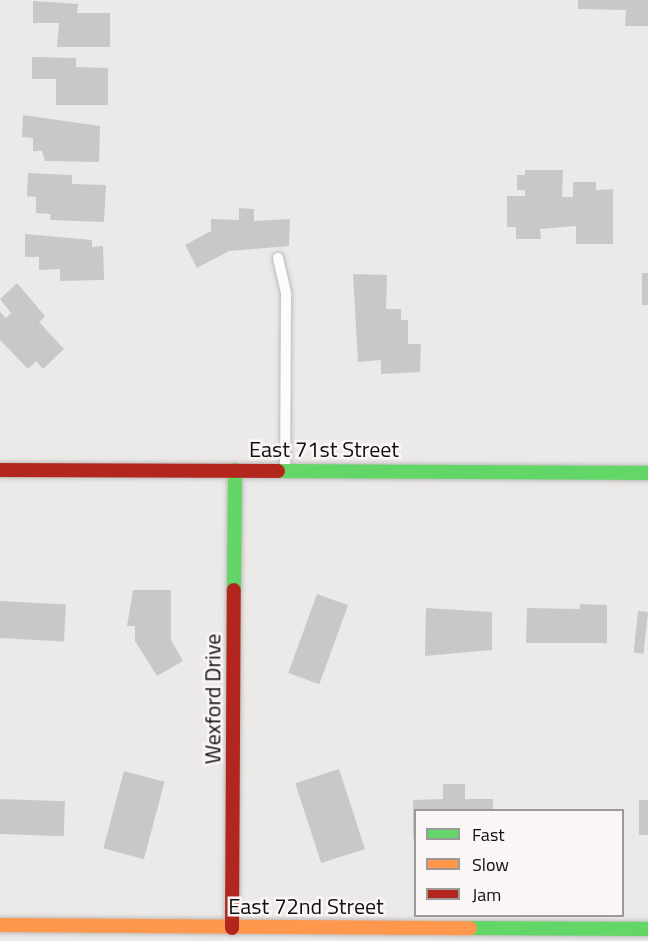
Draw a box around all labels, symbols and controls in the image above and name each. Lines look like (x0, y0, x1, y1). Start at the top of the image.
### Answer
street label: East 71st Street (249, 437, 399, 463)
street label: Wexford Drive (200, 634, 226, 764)
legend (414, 809, 624, 917)
text: Fast (472, 821, 505, 848)
text: Slow (472, 851, 509, 878)
text: Jam (472, 881, 501, 908)
street label: East 72nd Street (228, 894, 384, 920)

